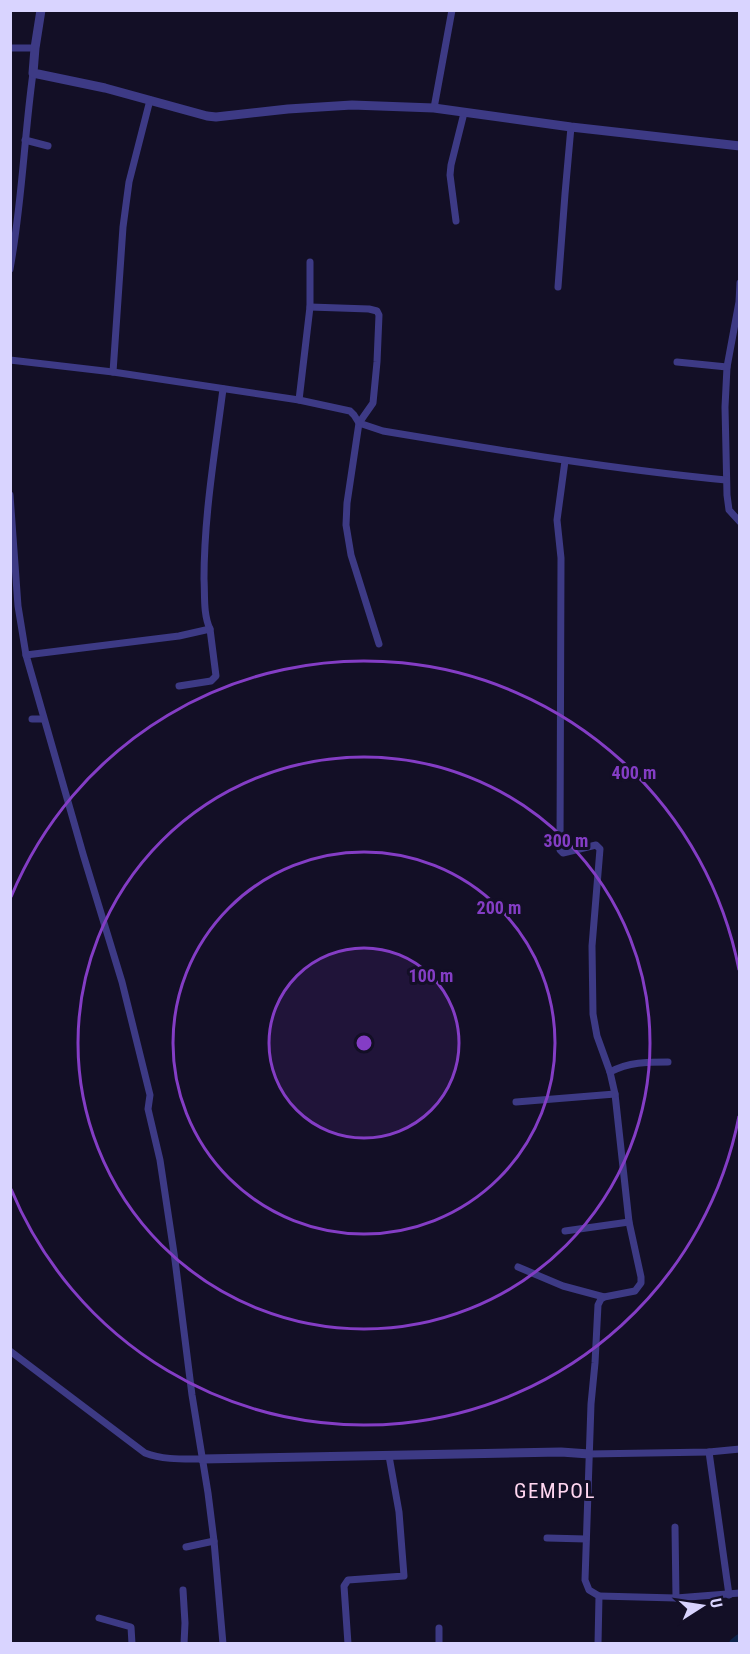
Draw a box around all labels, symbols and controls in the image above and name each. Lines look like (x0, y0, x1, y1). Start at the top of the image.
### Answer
text: 400 m (612, 762, 656, 783)
text: 300 m (544, 830, 588, 851)
text: 200 m (477, 897, 521, 918)
text: 100 m (409, 965, 453, 986)
centre of rings (354, 1033, 374, 1053)
district label: GEMPOL (514, 1479, 596, 1503)
north arrow (672, 1576, 732, 1636)
text: U (706, 1597, 726, 1609)

